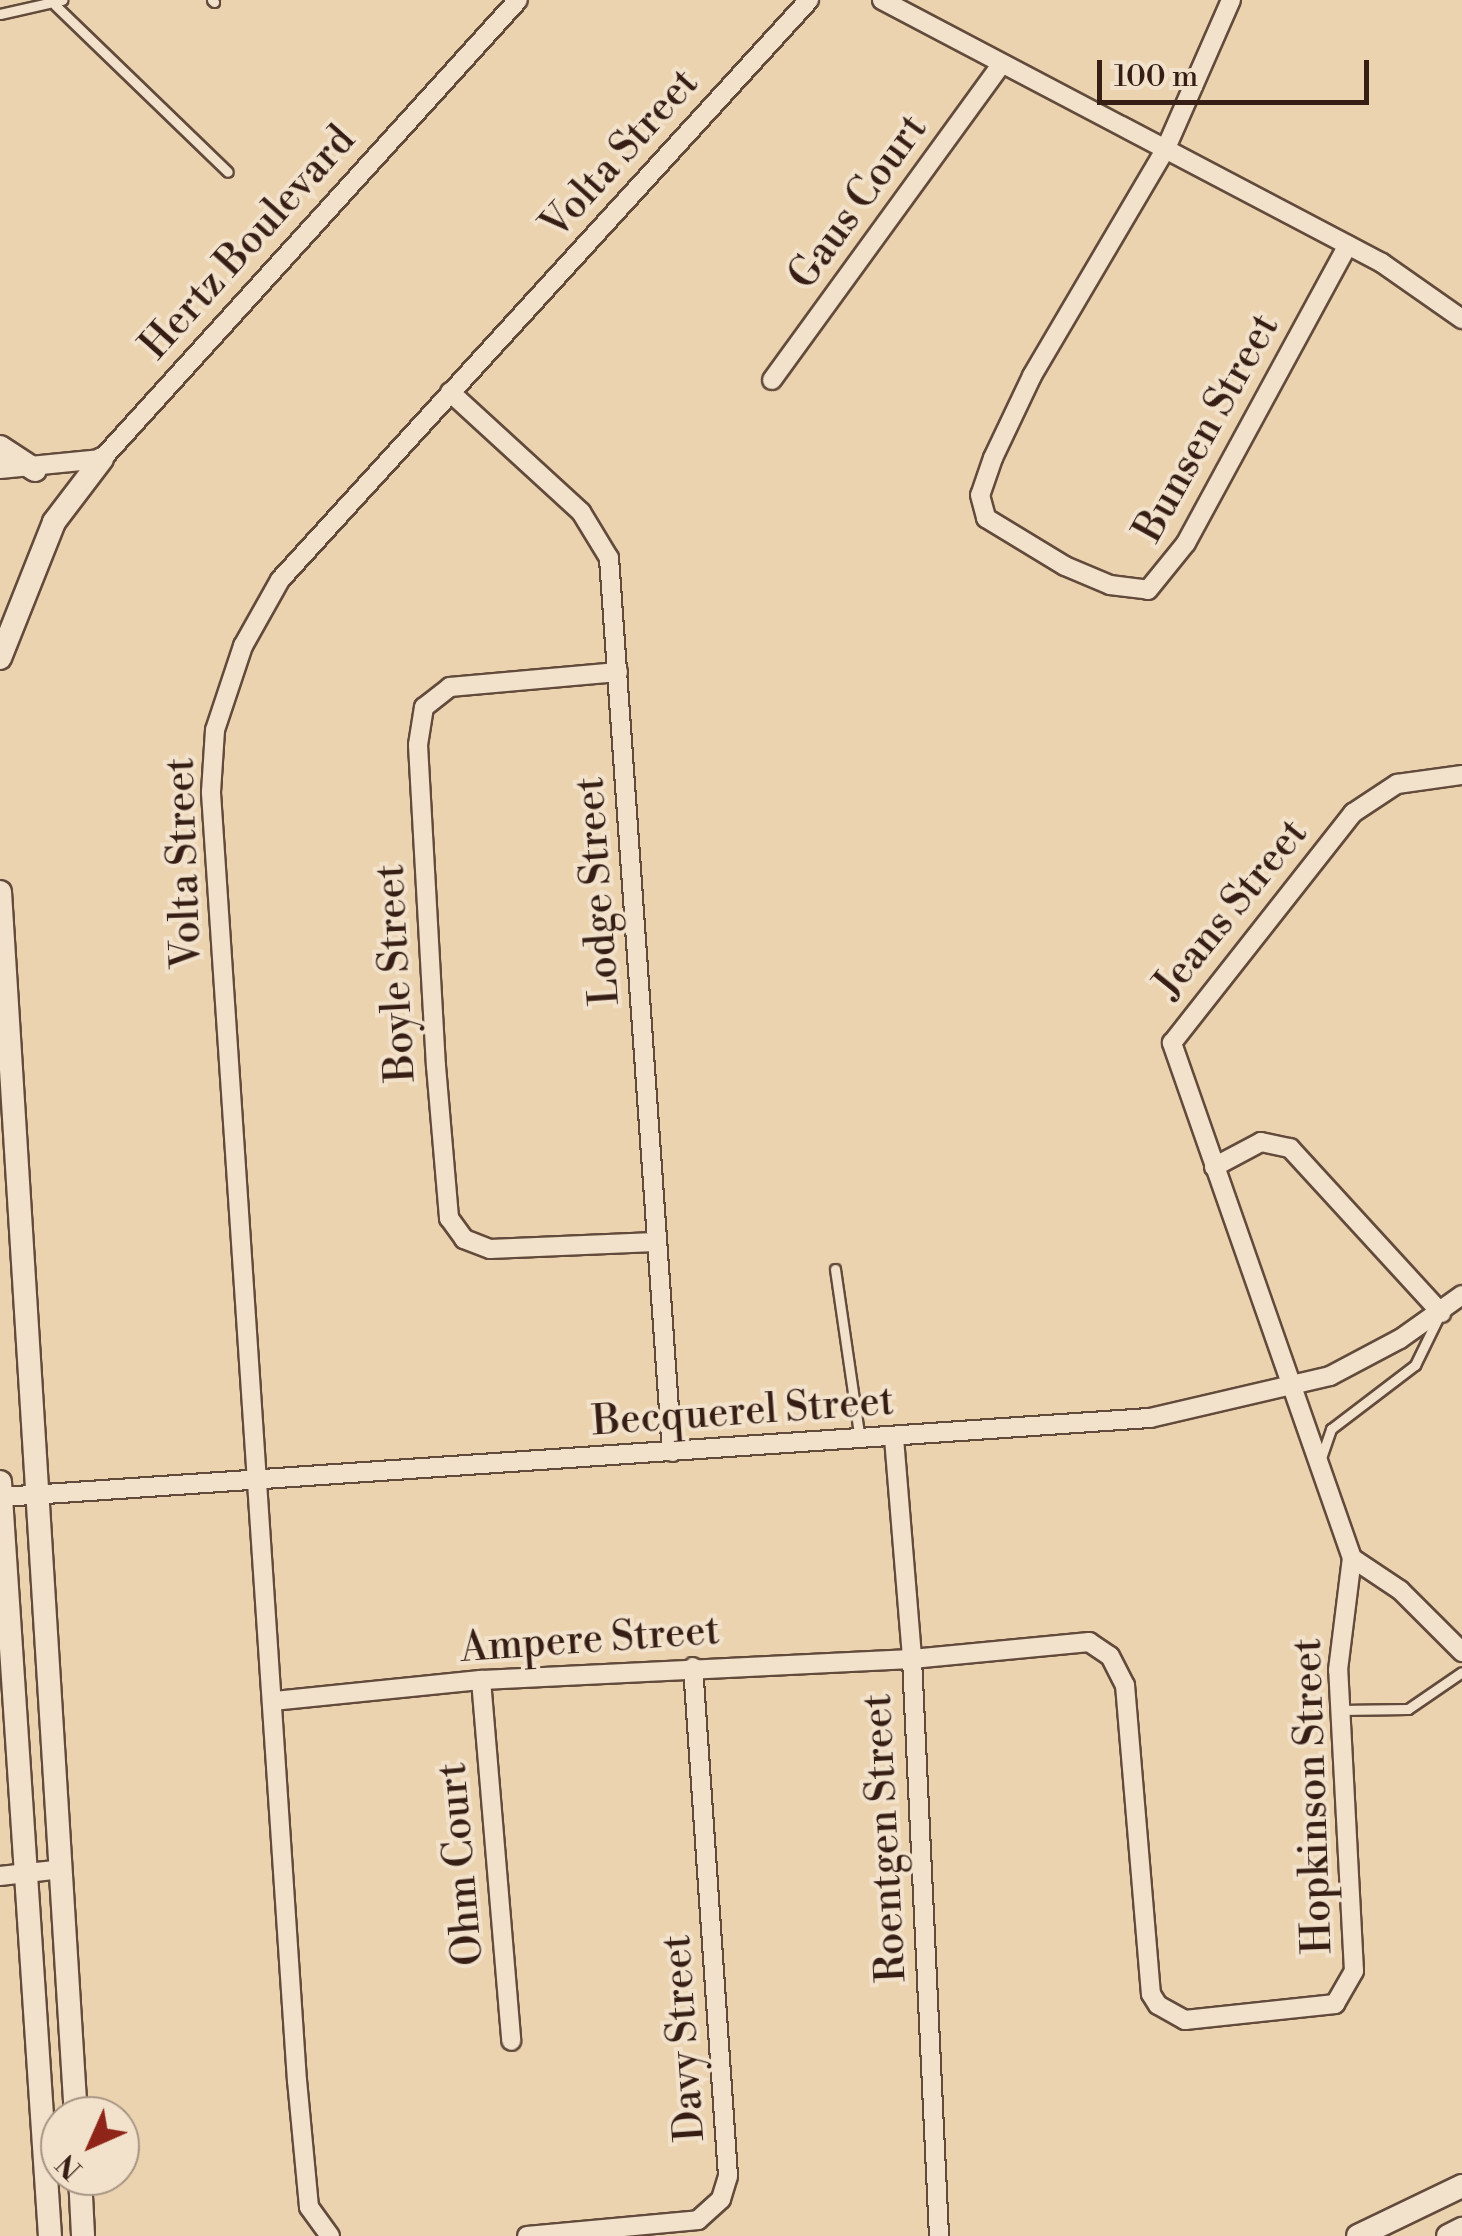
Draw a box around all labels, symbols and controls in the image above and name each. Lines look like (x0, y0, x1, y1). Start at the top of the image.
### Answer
scale bar (1102, 40, 1374, 102)
text: 100 m (1114, 58, 1198, 96)
street label: Volta Street (531, 59, 709, 249)
street label: Gaus Court (779, 106, 937, 298)
street label: Hertz Boulevard (131, 117, 365, 369)
street label: Bunsen Street (1125, 306, 1289, 550)
street label: Volta Street (156, 757, 212, 969)
street label: Lodge Street (566, 775, 630, 1007)
street label: Jeans Street (1144, 810, 1318, 1008)
street label: Boyle Street (366, 863, 426, 1083)
street label: Becquerel Street (591, 1378, 895, 1446)
street label: Ampere Street (459, 1607, 721, 1673)
street label: Hopkinson Street (1283, 1637, 1343, 1955)
street label: Roentgen Street (853, 1692, 917, 1984)
street label: Ohm Court (428, 1760, 494, 1968)
street label: Davy Street (653, 1933, 715, 2143)
north arrow (40, 2096, 140, 2196)
text: N (50, 2146, 90, 2186)

